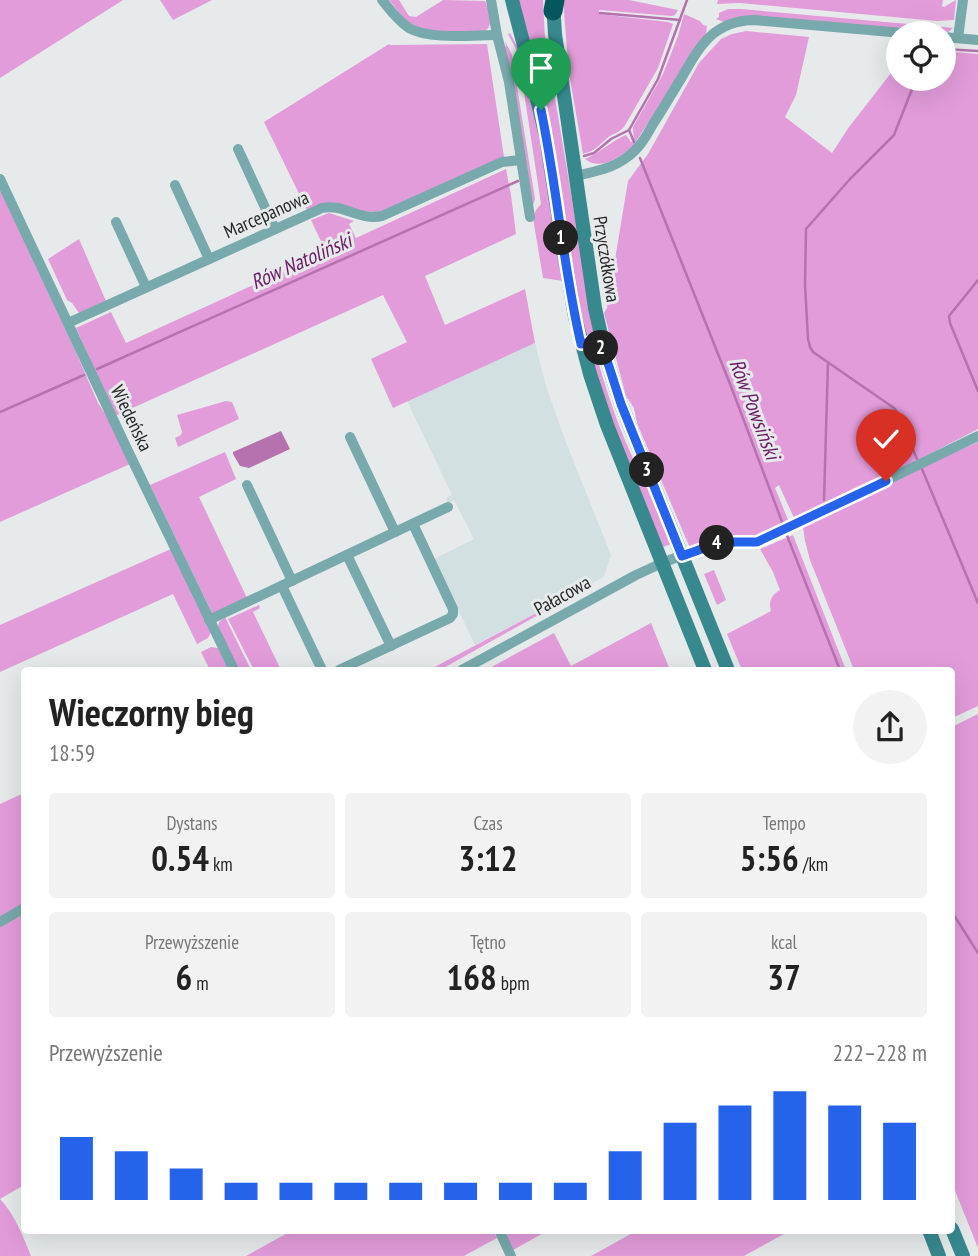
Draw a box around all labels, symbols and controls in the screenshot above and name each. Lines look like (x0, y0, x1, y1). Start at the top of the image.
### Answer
map controls (886, 21, 956, 91)
button: locate (886, 21, 956, 91)
pin (511, 38, 571, 110)
icon: arrive (522, 49, 560, 87)
street label: Marcepanowa (220, 185, 312, 243)
street label: Przyczółkowa (588, 214, 626, 304)
pin: 1 (544, 220, 578, 256)
text: 1 (556, 225, 565, 249)
water label: Rów Natoliński (246, 226, 358, 295)
pin: 2 (584, 330, 618, 366)
text: 2 (596, 335, 605, 359)
water label: Rów Powsiński (724, 355, 787, 465)
street label: Wiedeńska (106, 381, 158, 455)
pin (856, 409, 916, 481)
icon: check (867, 420, 905, 458)
pin: 3 (630, 452, 664, 488)
text: 3 (642, 457, 651, 481)
pin: 4 (700, 526, 734, 560)
text: 4 (712, 530, 721, 554)
street label: Pałacowa (530, 570, 594, 620)
text: Wieczorny bieg (49, 687, 254, 736)
button: share (853, 690, 927, 764)
text: 18:59 (49, 738, 95, 767)
text: Dystans (167, 811, 217, 835)
text: Czas (473, 811, 503, 835)
text: Tempo (762, 811, 806, 835)
text: 0.54 (151, 835, 209, 881)
text: 3:12 (459, 835, 517, 881)
text: 5:56 (740, 835, 799, 881)
text: km (209, 852, 233, 876)
text: /km (799, 852, 828, 876)
text: Przewyższenie (145, 930, 239, 954)
text: Tętno (470, 930, 506, 954)
text: kcal (771, 930, 797, 954)
text: 6 (175, 954, 192, 1000)
text: 168 (446, 954, 497, 1000)
text: 37 (767, 954, 801, 1000)
text: m (192, 971, 209, 995)
text: bpm (497, 971, 530, 995)
text: Przewyższenie (49, 1038, 163, 1067)
text: 222–228 m (833, 1038, 927, 1067)

